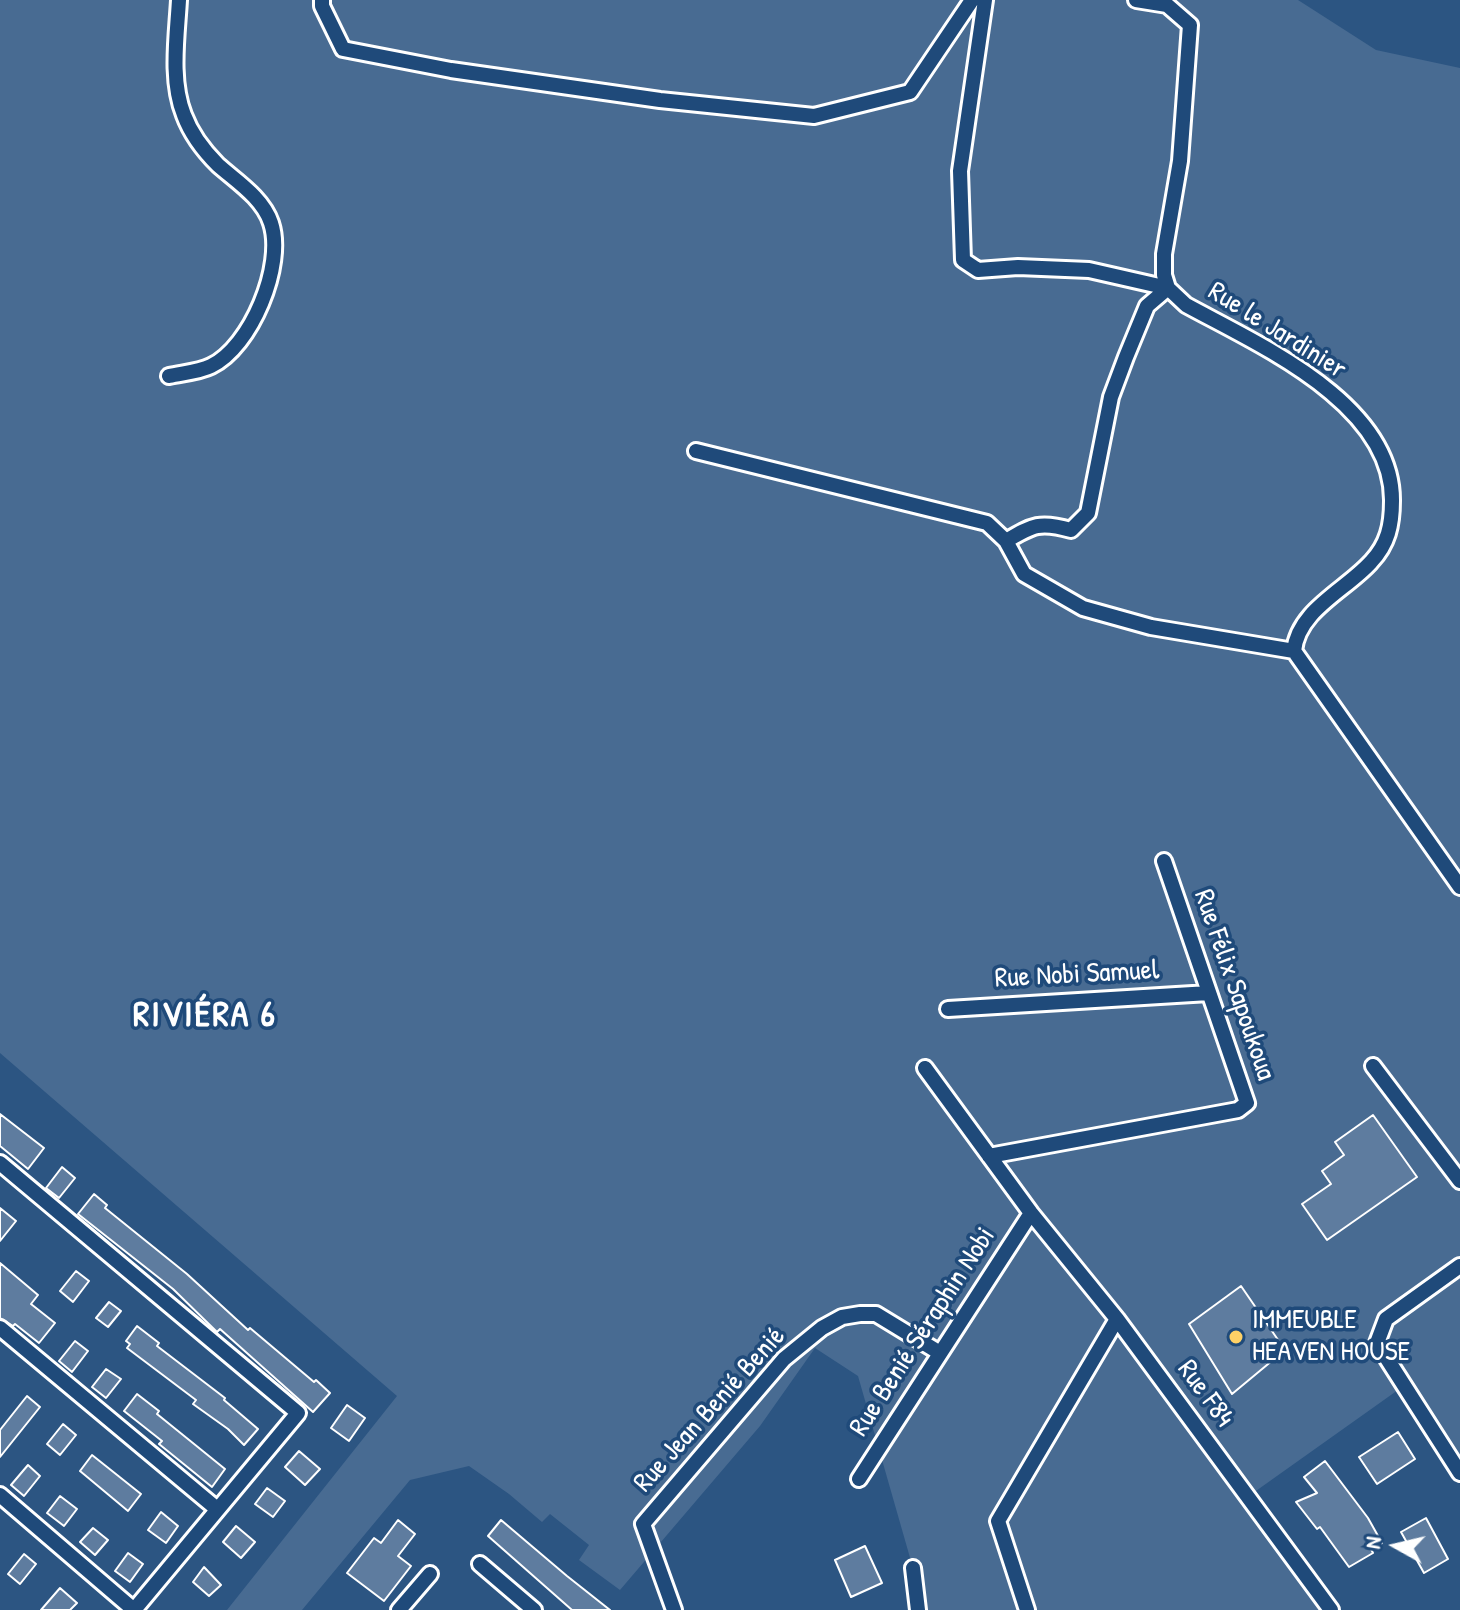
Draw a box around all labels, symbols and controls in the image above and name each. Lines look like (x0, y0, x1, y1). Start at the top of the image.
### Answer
street label: Rue le Jardinier (1202, 275, 1352, 387)
street label: Rue Félix Sapoukoua (1186, 885, 1282, 1085)
street label: Rue Nobi Samuel (994, 954, 1160, 996)
district label: RIVIÉRA 6 (133, 994, 277, 1038)
street label: Rue Benié Séraphin Nobi (843, 1221, 1003, 1443)
place label: IMMEUBLE HEAVEN HOUSE (1252, 1304, 1410, 1370)
street label: Rue Jean Benié Benié (627, 1321, 793, 1499)
marker: IMMEUBLE HEAVEN HOUSE (1227, 1328, 1245, 1346)
street label: Rue F84 (1169, 1354, 1241, 1434)
north arrow (1356, 1506, 1436, 1586)
text: N (1357, 1535, 1388, 1551)

